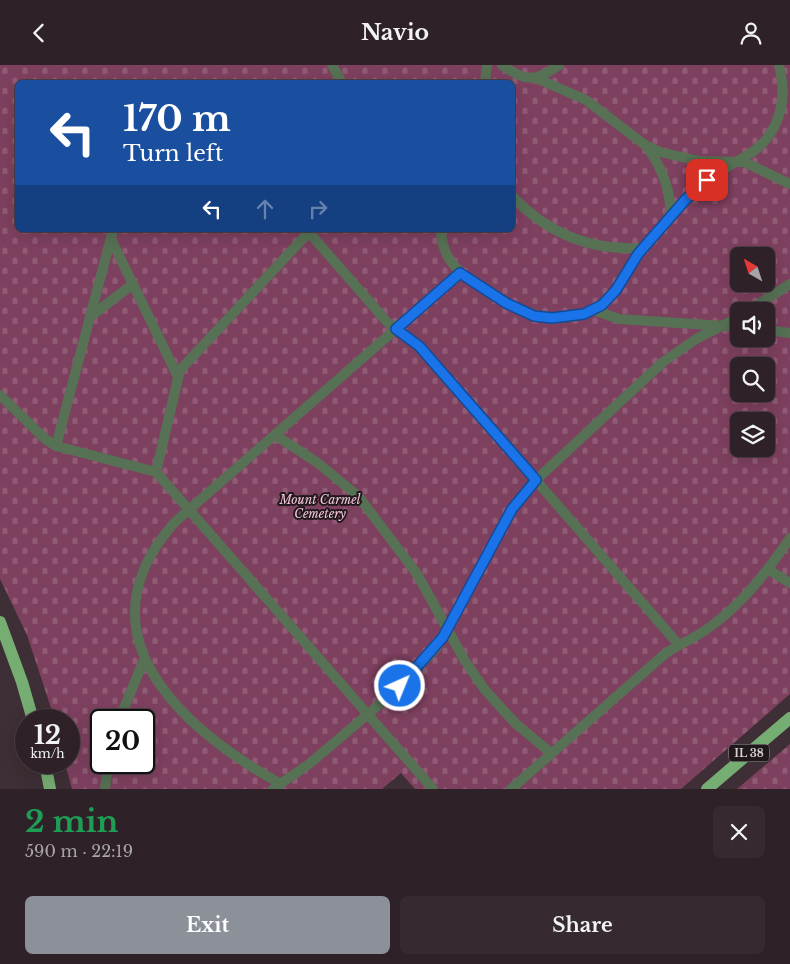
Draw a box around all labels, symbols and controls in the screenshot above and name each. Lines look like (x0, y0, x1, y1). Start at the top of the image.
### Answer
icon: back (25, 19, 53, 47)
text: Navio (361, 19, 429, 46)
icon: person (737, 19, 765, 47)
text: 170 m (123, 97, 231, 140)
icon: left (40, 100, 105, 165)
text: Turn left (123, 140, 223, 167)
pin (686, 159, 728, 201)
icon: arrive (693, 166, 721, 194)
icon: left (198, 195, 226, 223)
icon: ahead (251, 195, 279, 223)
icon: right (304, 195, 332, 223)
north arrow (730, 247, 775, 293)
map controls (730, 247, 775, 457)
button: sound (730, 302, 775, 347)
button: search (730, 357, 775, 402)
button: layers (730, 412, 775, 457)
park label: Mount Carmel Cemetery (279, 492, 361, 521)
position arrow (373, 659, 425, 711)
speed limit sign: 20 (90, 709, 155, 774)
text: 12 (34, 720, 61, 751)
road number: IL 38 (729, 745, 769, 761)
text: km/h (30, 746, 65, 761)
text: 2 min (25, 803, 118, 840)
button: close (713, 806, 765, 858)
text: 590 m · 22:19 (25, 841, 133, 861)
button: Exit (25, 896, 390, 954)
button: Share (400, 896, 765, 954)

